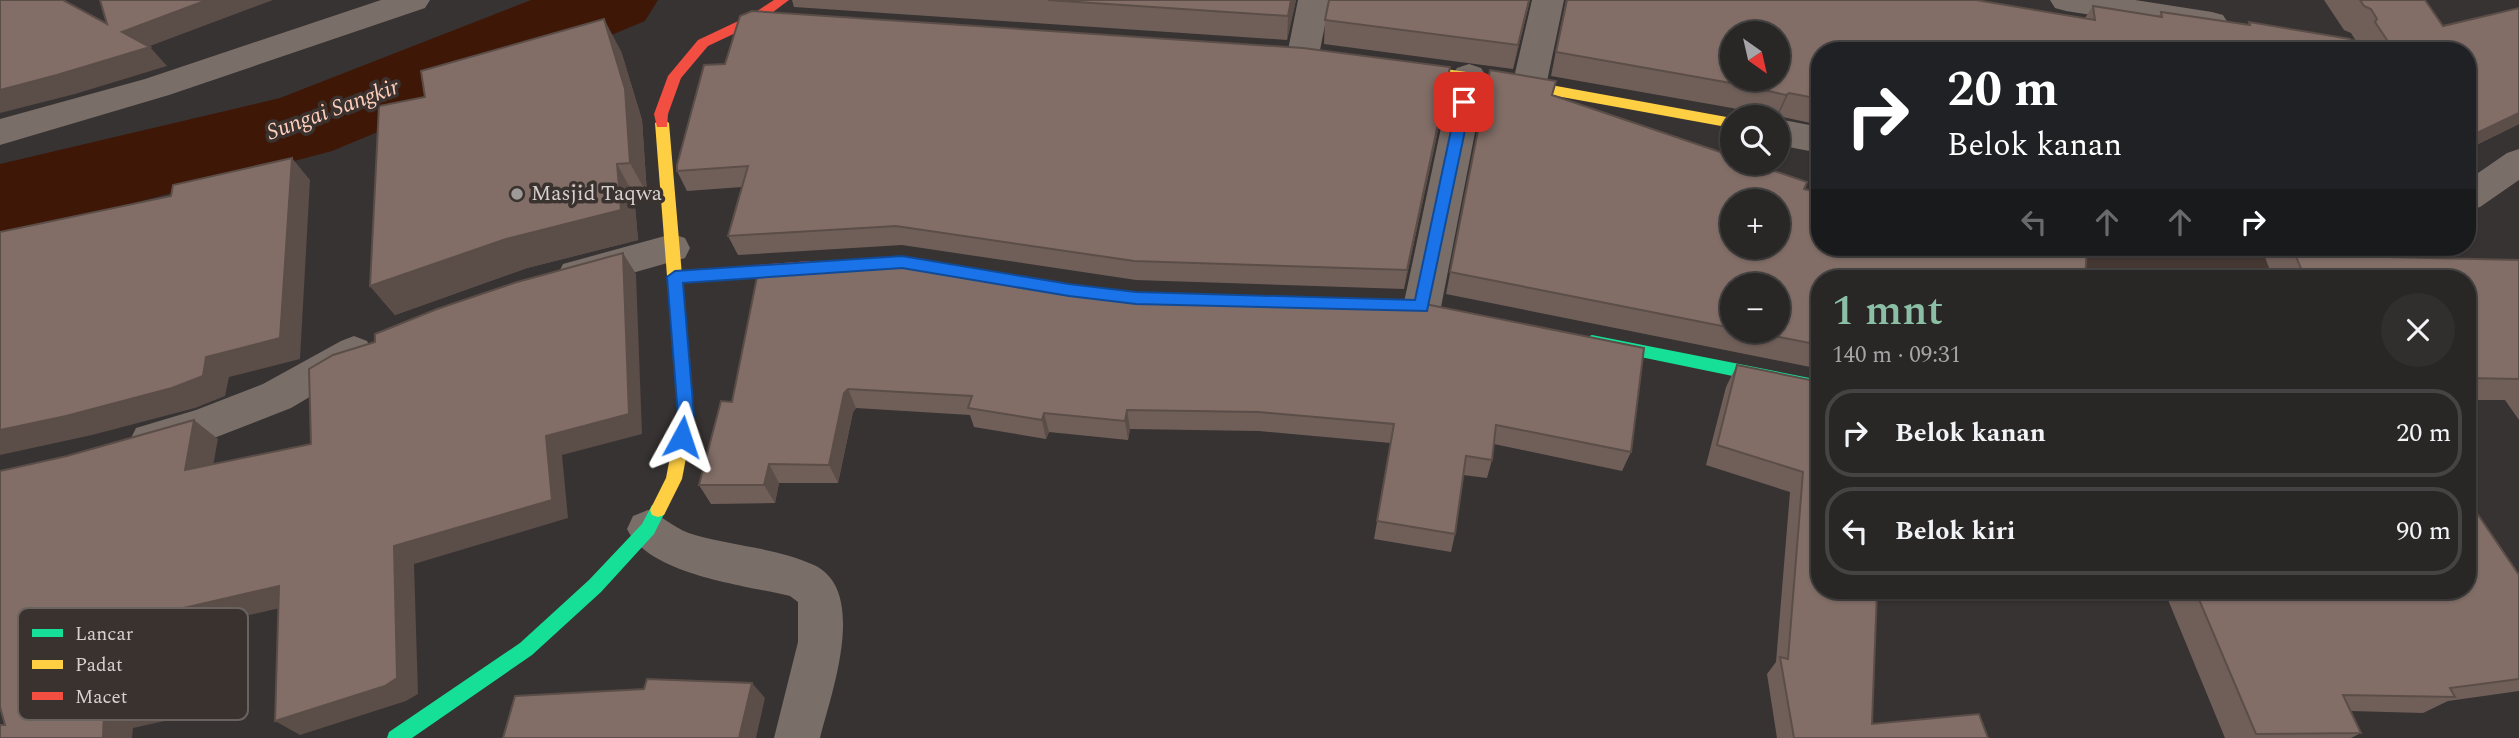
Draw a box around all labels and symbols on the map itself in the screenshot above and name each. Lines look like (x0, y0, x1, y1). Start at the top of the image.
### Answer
north arrow (1720, 21, 1790, 91)
water label: Sungai Sangkir (262, 69, 405, 150)
pin (1434, 72, 1494, 132)
place label: Masjid Taqwa (531, 178, 663, 210)
marker: Masjid Taqwa (509, 186, 525, 202)
position arrow (645, 400, 719, 474)
legend (18, 608, 248, 720)
text: Lancar (75, 620, 134, 649)
text: Padat (75, 651, 123, 680)
text: Macet (75, 683, 128, 712)

